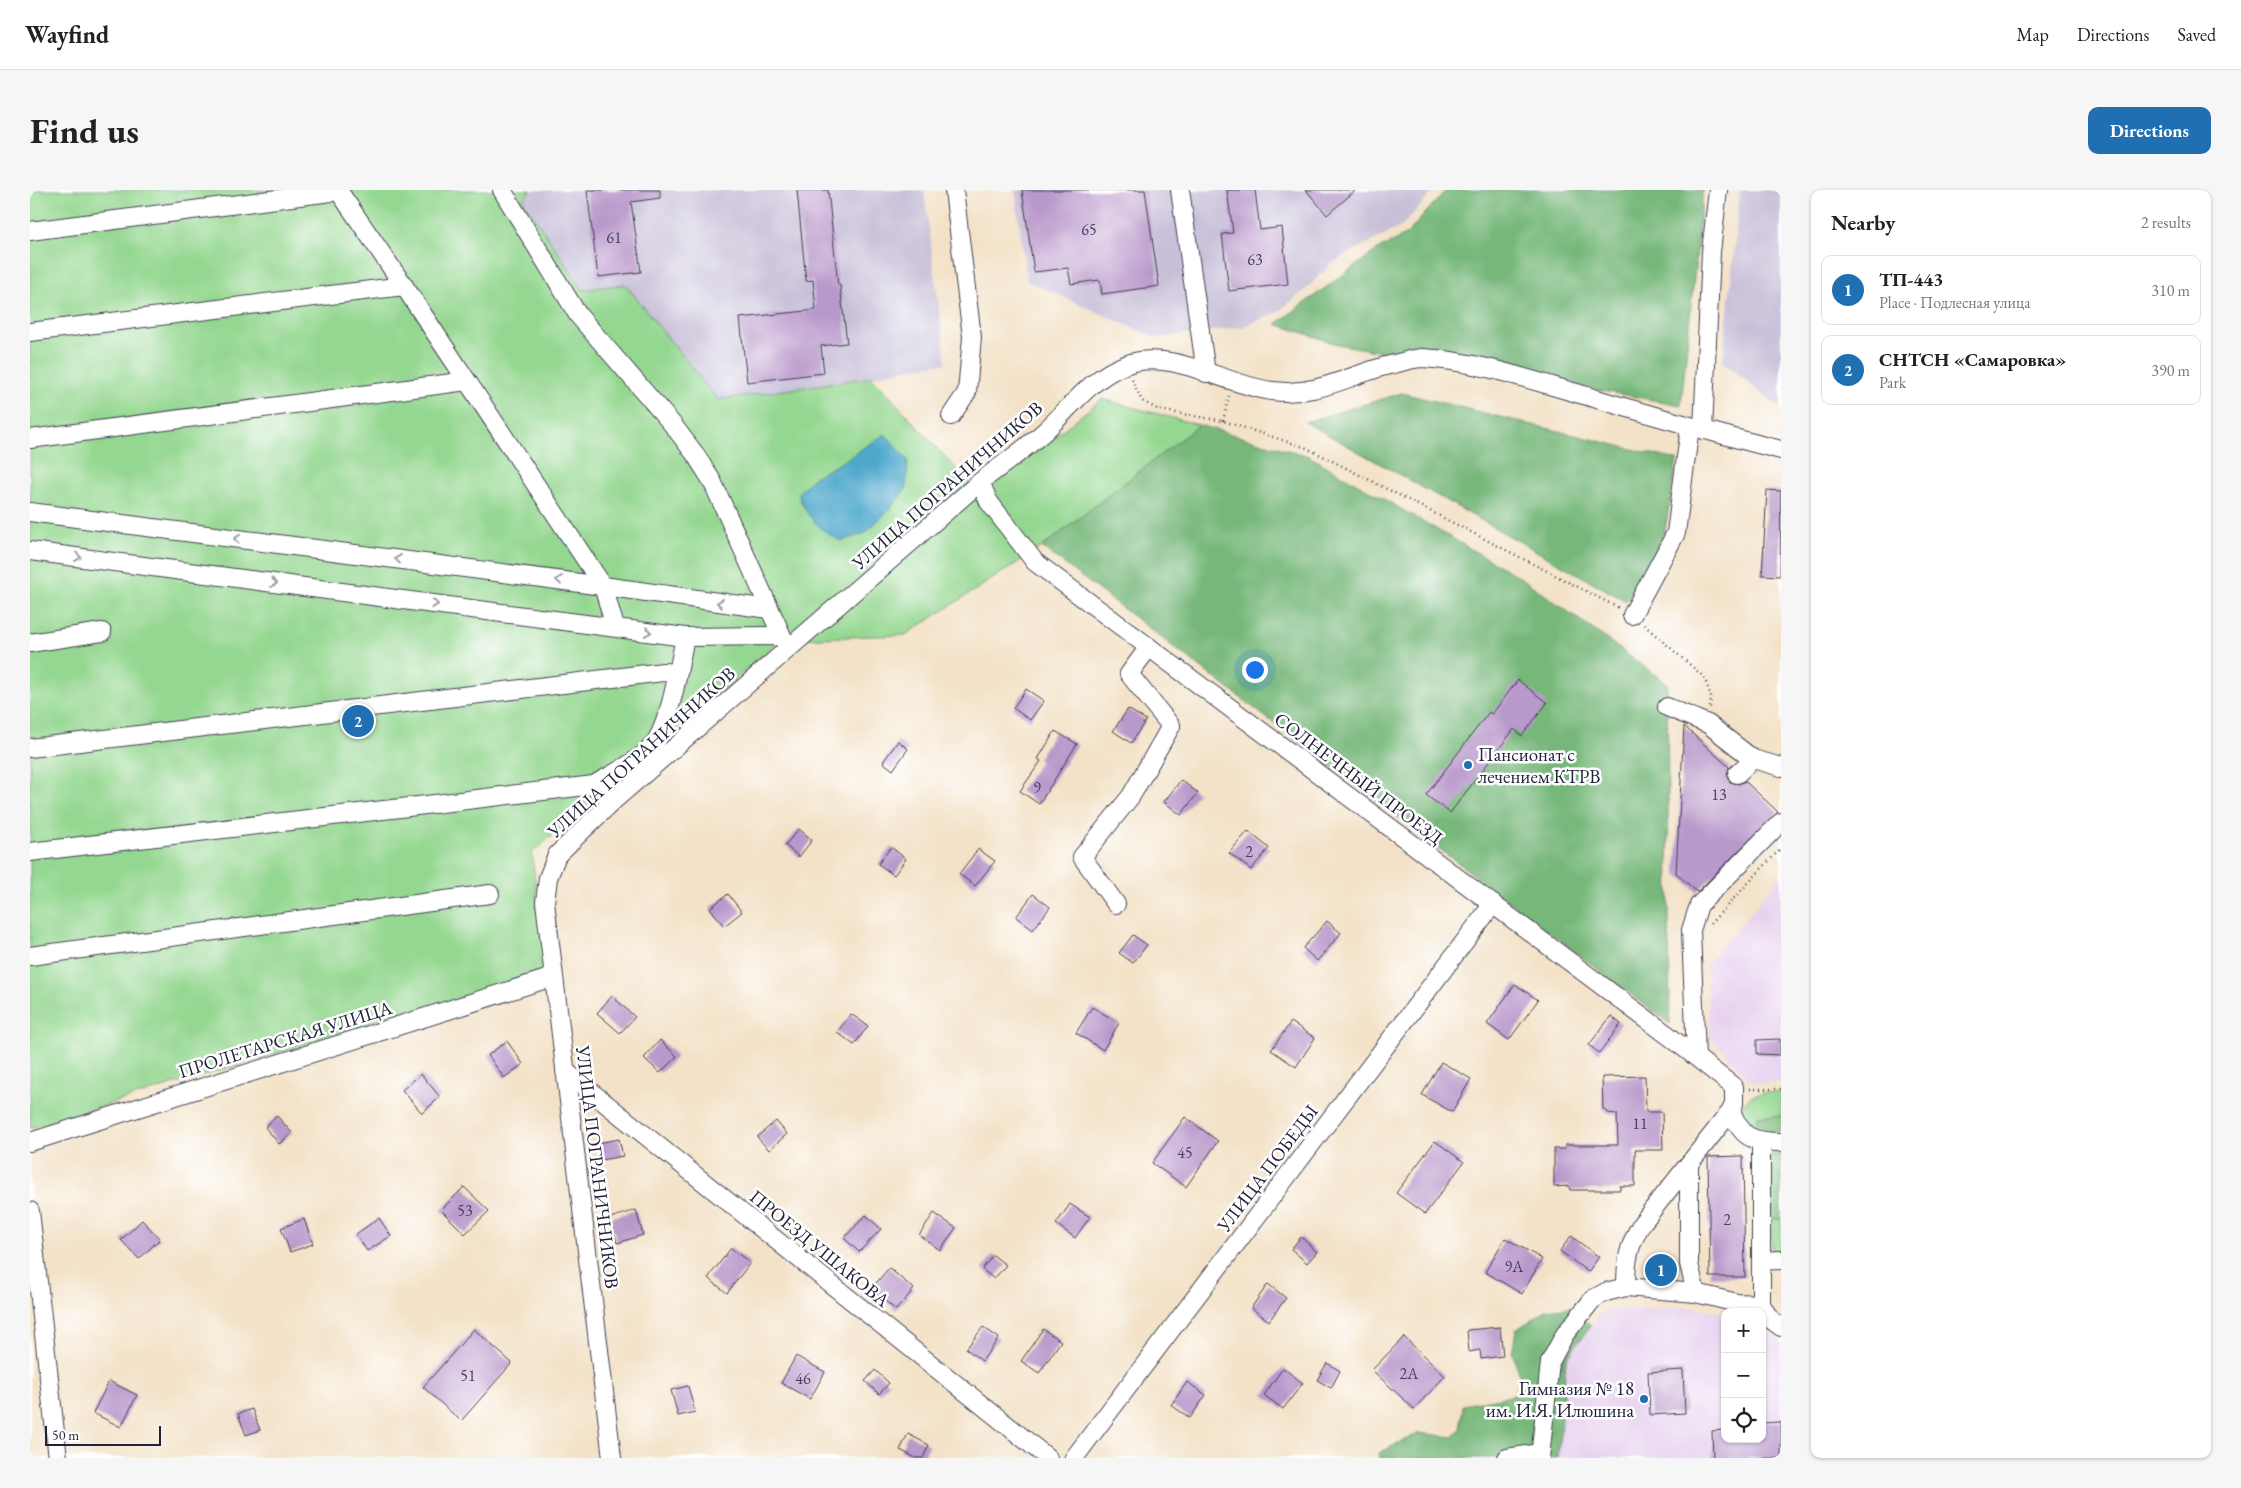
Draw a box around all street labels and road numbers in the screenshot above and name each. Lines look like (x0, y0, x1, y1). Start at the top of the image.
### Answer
street label: УЛИЦА ПОГРАНИЧНИКОВ (846, 396, 1048, 576)
street label: УЛИЦА ПОГРАНИЧНИКОВ (541, 661, 741, 844)
street label: СОЛНЕЧНЫЙ ПРОЕЗД (1269, 707, 1448, 850)
street label: ПРОЛЕТАРСКАЯ УЛИЦА (175, 995, 396, 1084)
street label: УЛИЦА ПОГРАНИЧНИКОВ (570, 1043, 625, 1290)
street label: УЛИЦА ПОБЕДЫ (1211, 1099, 1324, 1238)
street label: ПРОЕЗД УШАКОВА (744, 1184, 896, 1313)

